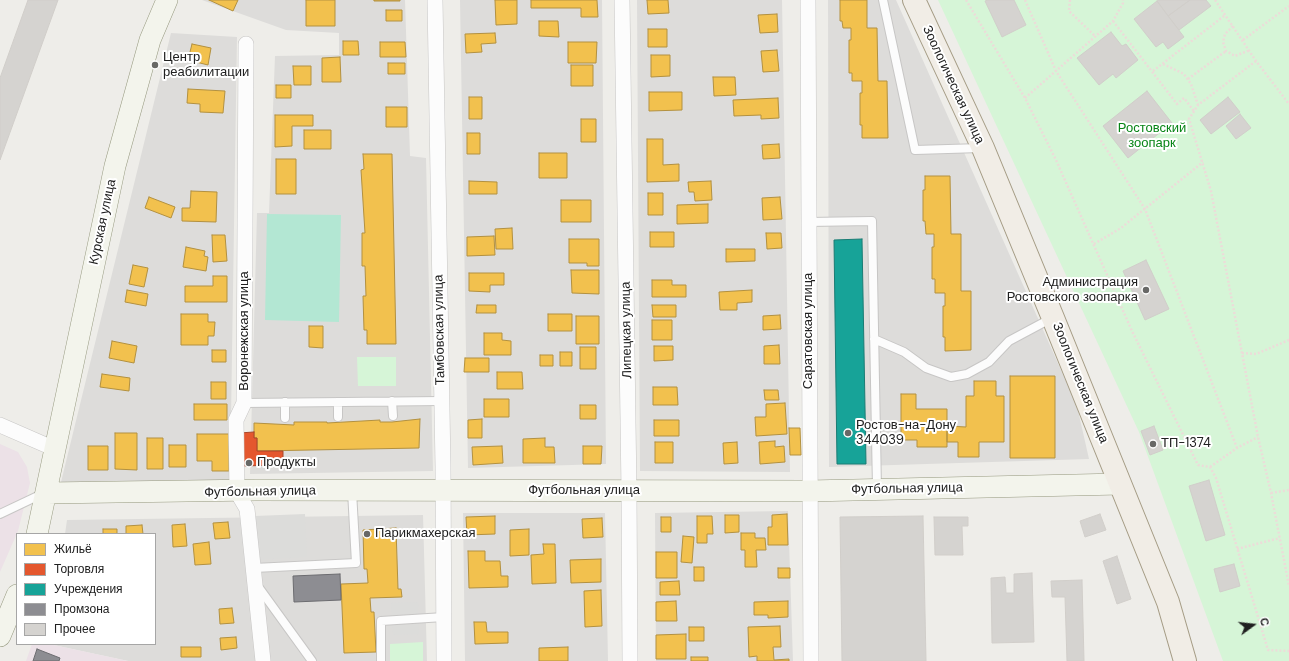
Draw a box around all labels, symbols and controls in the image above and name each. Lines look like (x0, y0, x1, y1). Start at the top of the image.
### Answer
street label: Зоологическая улица (919, 23, 987, 147)
place label: Центр реабилитации (163, 50, 249, 81)
marker: Центр реабилитации (150, 60, 160, 70)
park label: Ростовский зоопарк (1118, 121, 1186, 152)
street label: Курская улица (86, 178, 120, 266)
street label: Воронежская улица (237, 271, 253, 391)
street label: Саратовская улица (801, 273, 817, 389)
street label: Тамбовская улица (431, 274, 449, 386)
place label: Администрация Ростовского зоопарка (1007, 275, 1138, 306)
street label: Липецкая улица (618, 281, 636, 379)
marker: Администрация Ростовского зоопарка (1141, 285, 1151, 295)
street label: Зоологическая улица (1049, 320, 1111, 446)
place label: Ростов-на-Дону 344039 (856, 418, 956, 449)
marker: Ростов-на-Дону 344039 (843, 428, 853, 438)
place label: ТП-1374 (1161, 436, 1211, 452)
marker: ТП-1374 (1148, 439, 1158, 449)
place label: Продукты (257, 455, 316, 471)
marker: Продукты (244, 458, 254, 468)
street label: Футбольная улица (851, 480, 963, 498)
street label: Футбольная улица (204, 483, 316, 501)
street label: Футбольная улица (528, 483, 640, 499)
place label: Парикмахерская (375, 526, 475, 542)
marker: Парикмахерская (362, 529, 372, 539)
legend (16, 533, 156, 645)
text: Жильё (54, 541, 92, 557)
text: Торговля (54, 561, 104, 577)
text: Учреждения (54, 581, 123, 597)
text: Промзона (54, 601, 109, 617)
north arrow (1233, 605, 1273, 645)
text: С (1257, 616, 1272, 628)
text: Прочее (54, 621, 95, 637)

